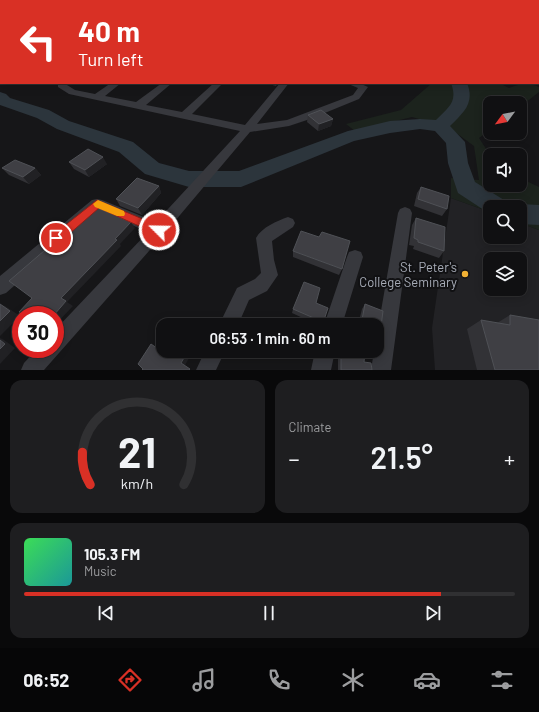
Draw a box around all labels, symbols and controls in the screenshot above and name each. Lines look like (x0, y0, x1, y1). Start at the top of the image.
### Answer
text: 40 m (78, 14, 140, 48)
icon: left (12, 16, 64, 68)
text: Turn left (78, 48, 144, 70)
north arrow (483, 96, 527, 140)
map controls (483, 96, 527, 296)
button: sound (483, 148, 527, 192)
button: search (483, 200, 527, 244)
position arrow (138, 209, 180, 251)
pin (39, 221, 73, 255)
icon: arrive (45, 227, 67, 249)
button: layers (483, 252, 527, 296)
place label: St. Peter's College Seminary (359, 259, 457, 290)
marker: St. Peter's College Seminary (460, 269, 470, 279)
speed limit sign: 30 (12, 306, 64, 358)
text: 06:53 · 1 min · 60 m (209, 329, 331, 347)
text: Climate (289, 419, 332, 435)
text: 21 (118, 425, 156, 475)
text: 21.5° (371, 439, 433, 475)
text: − (289, 445, 300, 471)
text: + (504, 445, 515, 471)
text: km/h (121, 474, 153, 491)
text: 105.3 FM (84, 545, 140, 563)
text: Music (84, 563, 117, 579)
icon: previous (95, 602, 117, 624)
icon: pause (258, 602, 280, 624)
icon: next (422, 602, 444, 624)
icon: directions (116, 666, 144, 694)
icon: music (190, 666, 218, 694)
icon: phone (265, 666, 293, 694)
icon: climate (339, 666, 367, 694)
icon: car (413, 666, 441, 694)
icon: filters (488, 666, 516, 694)
text: 06:52 (23, 669, 69, 691)

